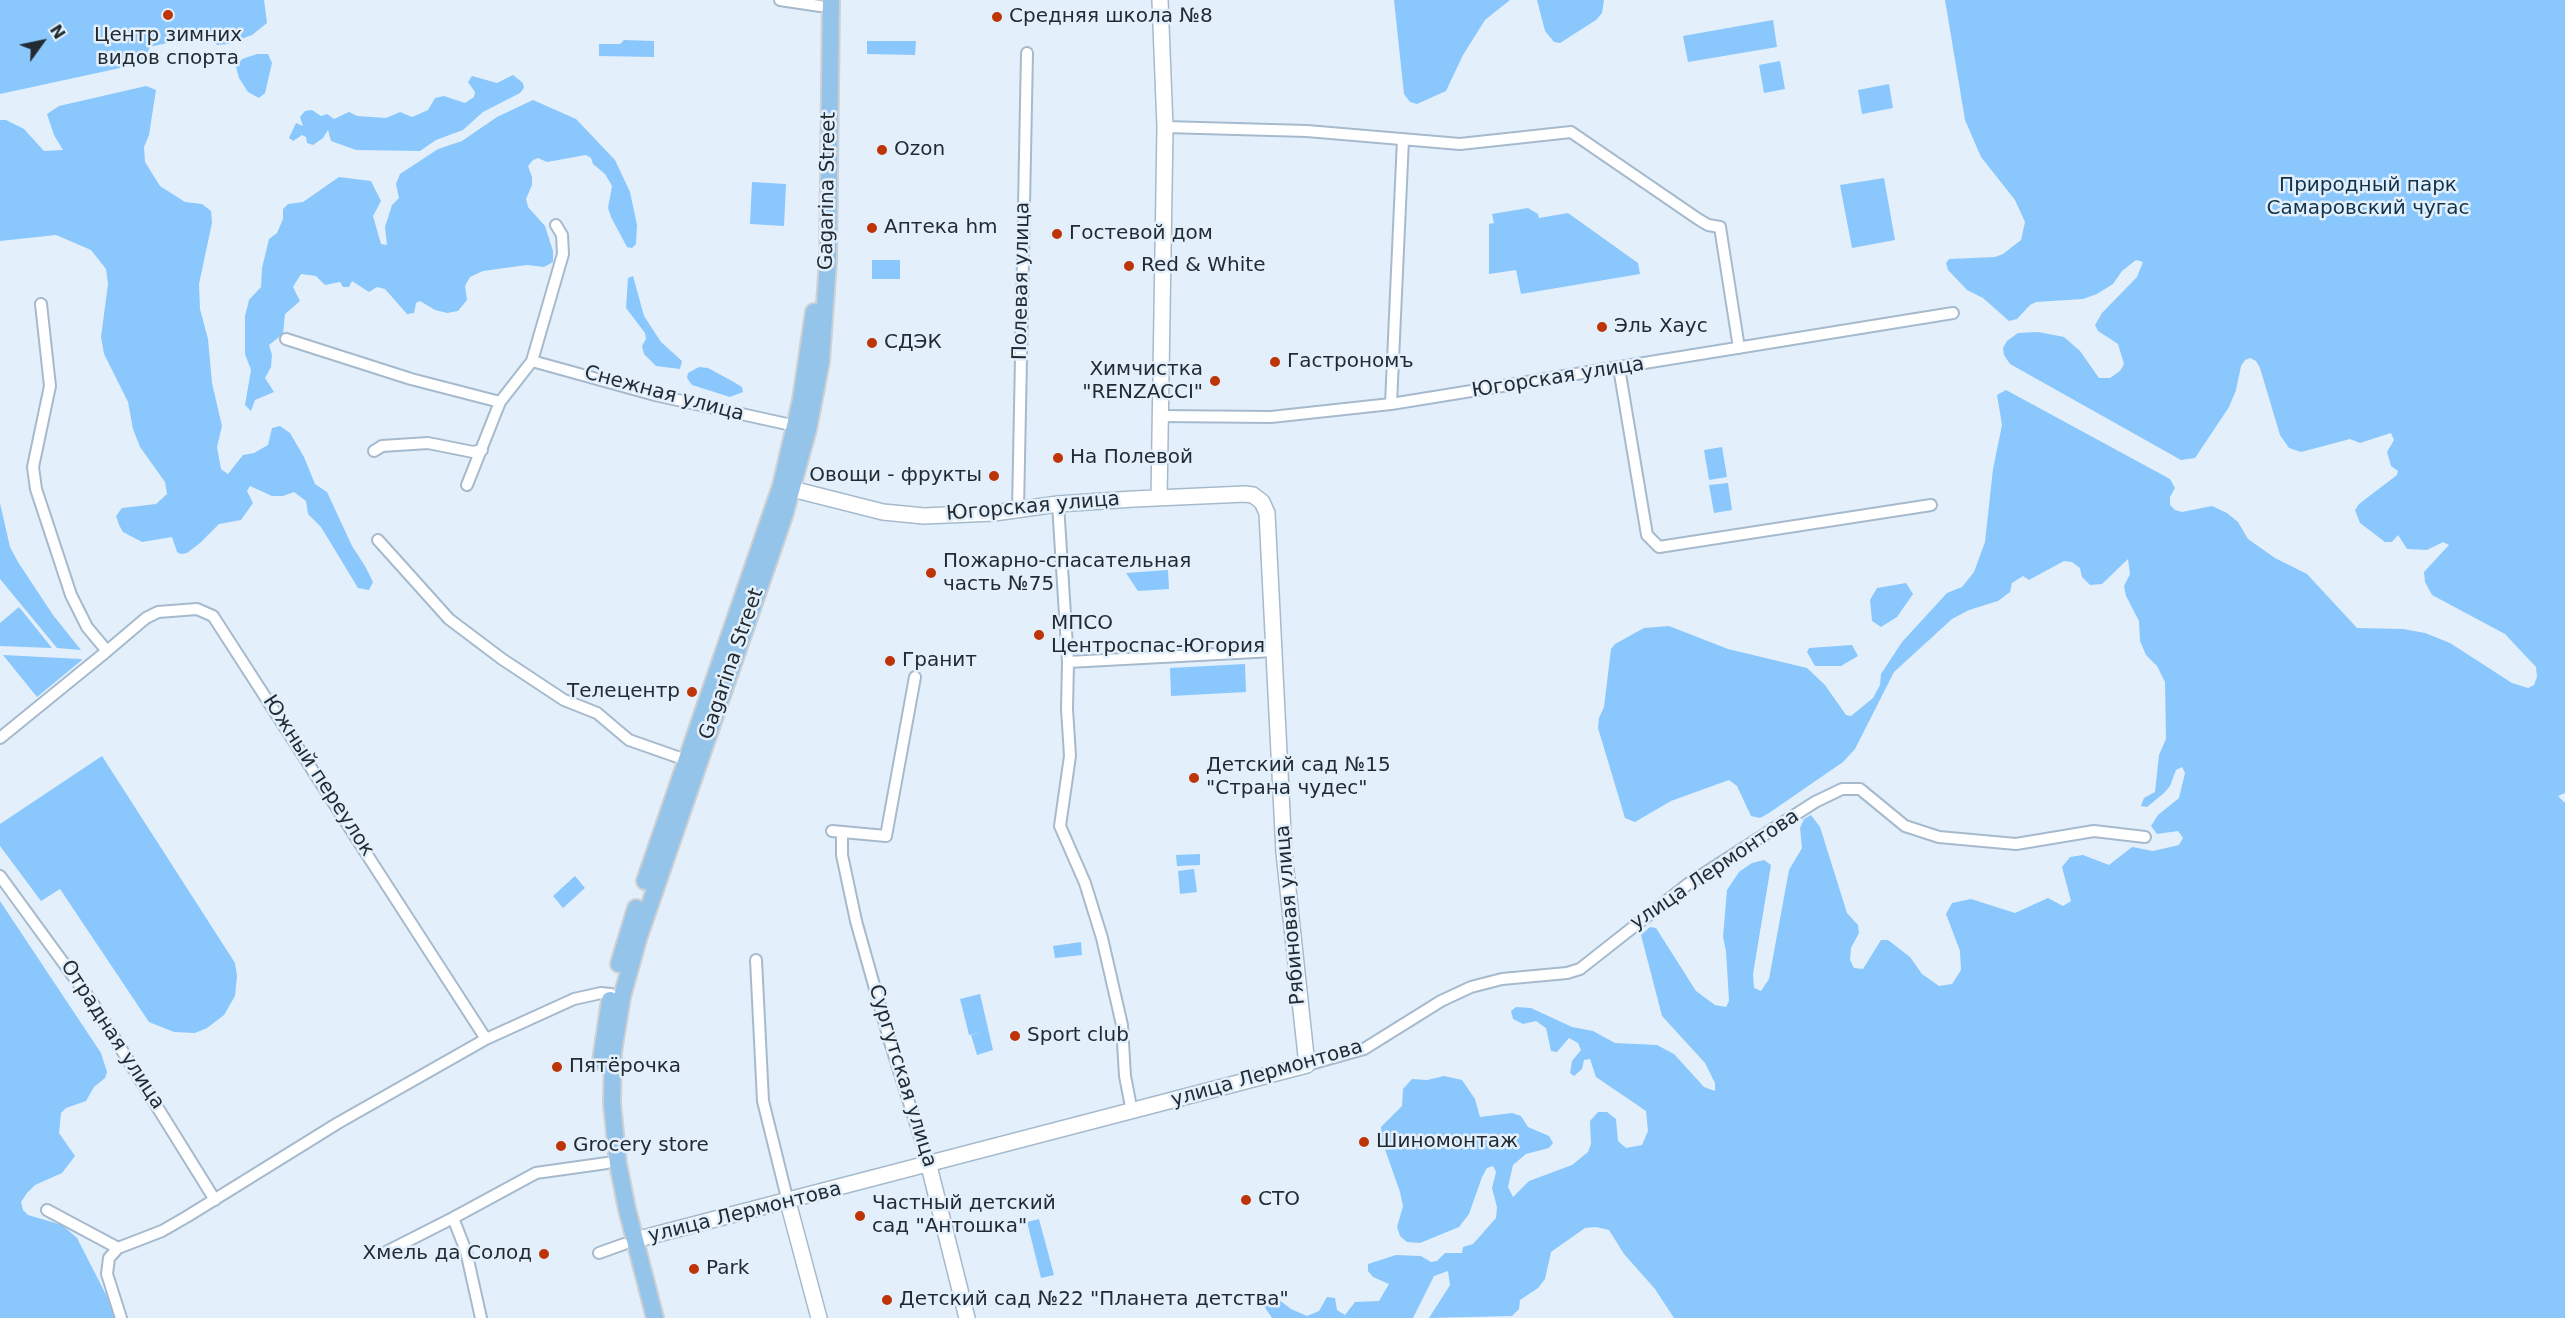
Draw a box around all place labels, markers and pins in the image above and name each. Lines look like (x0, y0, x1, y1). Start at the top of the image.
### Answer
place label: Средняя школа №8 (1009, 5, 1213, 29)
marker: Центр зимних видов спорта (161, 8, 175, 22)
marker: Средняя школа №8 (990, 10, 1004, 24)
place label: Центр зимних видов спорта (94, 24, 242, 71)
place label: Ozon (894, 138, 945, 162)
marker: Ozon (875, 143, 889, 157)
place label: Аптека hm (884, 216, 998, 240)
marker: Аптека hm (865, 221, 879, 235)
place label: Гостевой дом (1069, 222, 1213, 246)
marker: Гостевой дом (1050, 227, 1064, 241)
place label: Red & White (1141, 254, 1265, 278)
marker: Red & White (1122, 259, 1136, 273)
place label: Эль Хаус (1614, 315, 1708, 339)
marker: Эль Хаус (1595, 320, 1609, 334)
place label: СДЭК (884, 331, 942, 355)
marker: СДЭК (865, 336, 879, 350)
place label: Гастрономъ (1287, 350, 1414, 374)
marker: Гастрономъ (1268, 355, 1282, 369)
place label: Химчистка "RENZACCI" (1082, 358, 1203, 405)
marker: Химчистка "RENZACCI" (1208, 374, 1222, 388)
place label: На Полевой (1070, 446, 1193, 470)
marker: На Полевой (1051, 451, 1065, 465)
place label: Овощи - фрукты (809, 464, 982, 488)
marker: Овощи - фрукты (987, 469, 1001, 483)
place label: Пожарно-спасательная часть №75 (943, 550, 1191, 597)
marker: Пожарно-спасательная часть №75 (924, 566, 938, 580)
place label: МПСО Центроспас-Югория (1051, 612, 1265, 659)
marker: МПСО Центроспас-Югория (1032, 628, 1046, 642)
place label: Гранит (902, 649, 977, 673)
marker: Гранит (883, 654, 897, 668)
place label: Телецентр (567, 680, 680, 704)
marker: Телецентр (685, 685, 699, 699)
place label: Детский сад №15 "Страна чудес" (1206, 754, 1391, 801)
marker: Детский сад №15 "Страна чудес" (1187, 771, 1201, 785)
place label: Sport club (1027, 1024, 1129, 1048)
marker: Sport club (1008, 1029, 1022, 1043)
place label: Пятёрочка (569, 1055, 681, 1079)
marker: Пятёрочка (550, 1060, 564, 1074)
place label: Шиномонтаж (1376, 1130, 1518, 1154)
place label: Grocery store (573, 1134, 709, 1158)
marker: Шиномонтаж (1357, 1135, 1371, 1149)
marker: Grocery store (554, 1139, 568, 1153)
place label: СТО (1258, 1188, 1300, 1212)
place label: Частный детский сад "Антошка" (872, 1192, 1056, 1239)
marker: СТО (1239, 1193, 1253, 1207)
marker: Частный детский сад "Антошка" (853, 1209, 867, 1223)
place label: Хмель да Солод (362, 1242, 532, 1266)
marker: Хмель да Солод (537, 1247, 551, 1261)
place label: Park (706, 1257, 749, 1281)
marker: Park (687, 1262, 701, 1276)
place label: Детский сад №22 "Планета детства" (899, 1288, 1289, 1312)
marker: Детский сад №22 "Планета детства" (880, 1293, 894, 1307)

